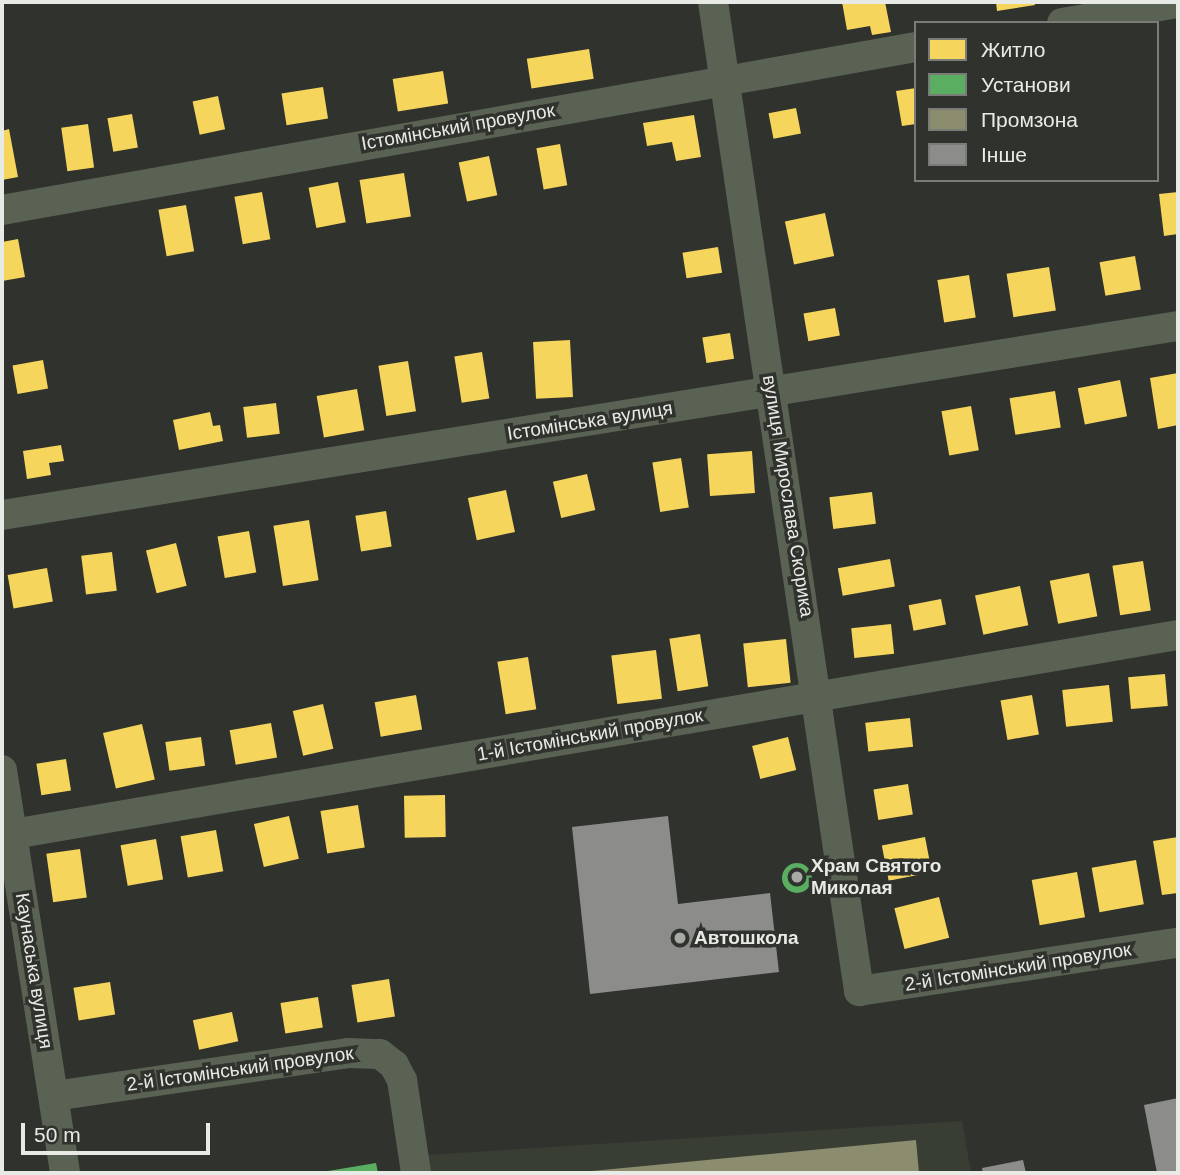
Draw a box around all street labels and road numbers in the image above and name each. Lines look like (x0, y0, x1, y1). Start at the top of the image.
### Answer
street label: Істомінський провулок (359, 99, 557, 155)
street label: вулиця Мирослава Скорика (758, 373, 818, 619)
street label: Істомінська вулиця (506, 397, 674, 445)
street label: 1-й Істомінський провулок (475, 704, 705, 766)
street label: Каунаська вулиця (10, 891, 58, 1051)
street label: 2-й Істомінський провулок (903, 938, 1133, 996)
street label: 2-й Істомінський провулок (125, 1042, 355, 1096)

